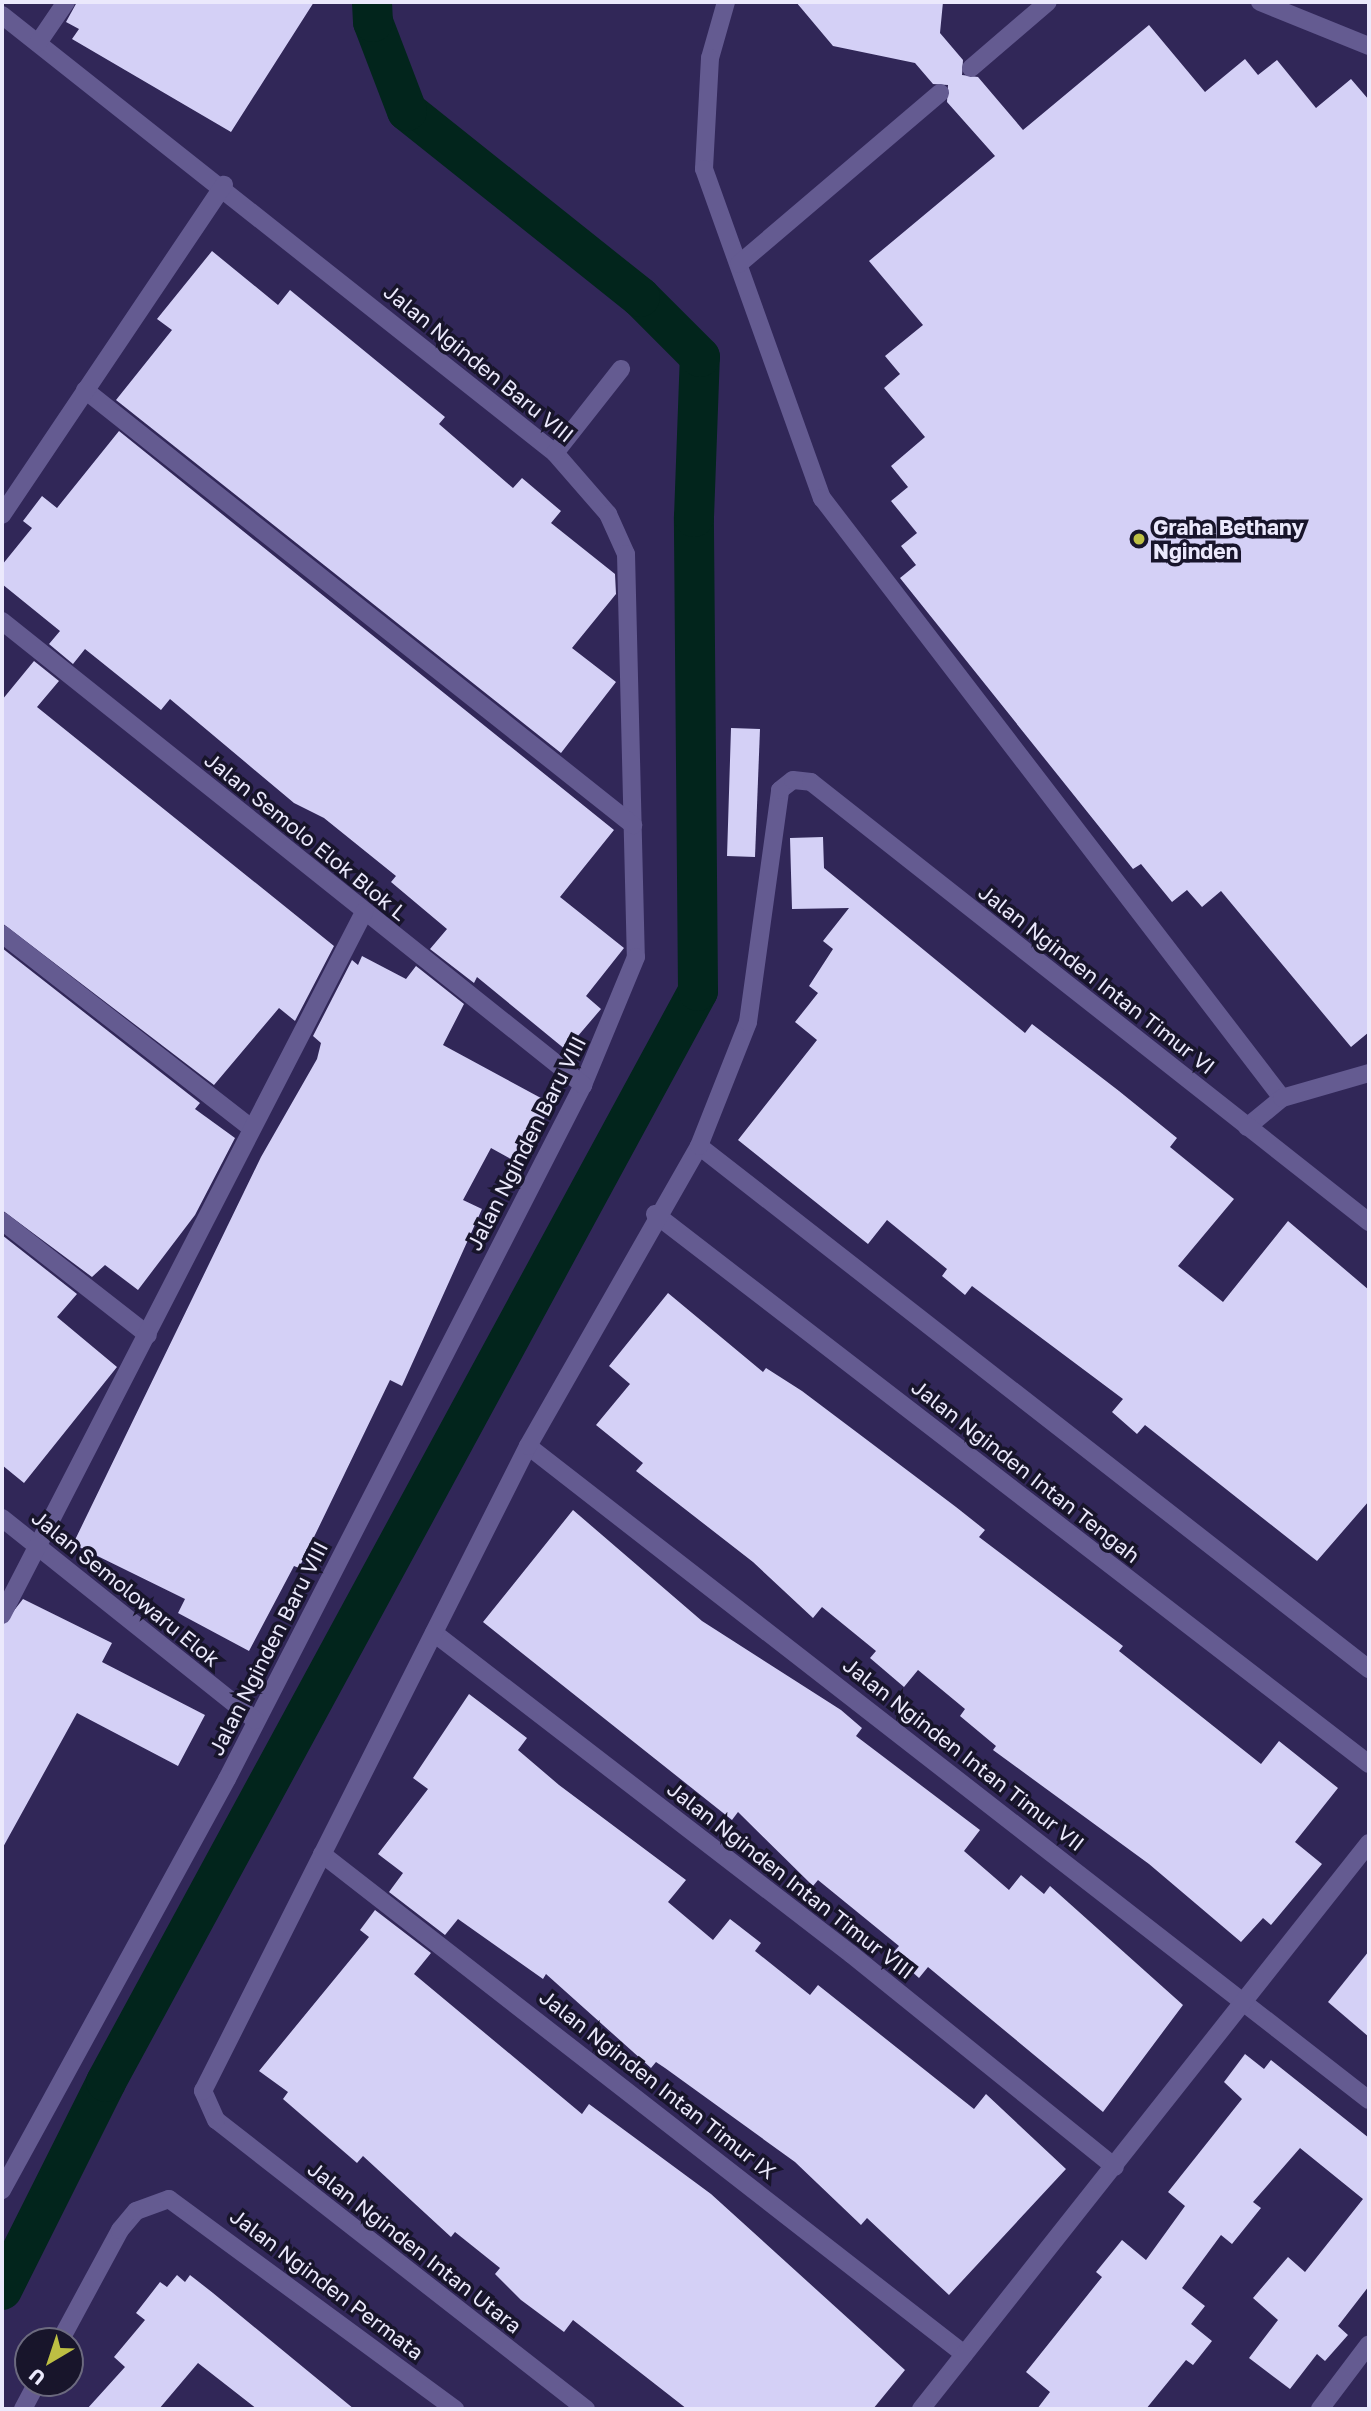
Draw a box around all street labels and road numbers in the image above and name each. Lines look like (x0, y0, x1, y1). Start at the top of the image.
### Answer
street label: Jalan Nginden Baru VIII (379, 279, 579, 447)
street label: Jalan Semolo Elok Blok L (200, 747, 412, 925)
street label: Jalan Nginden Intan Timur VI (974, 879, 1220, 1079)
street label: Jalan Nginden Baru VIII (461, 1032, 591, 1254)
street label: Jalan Nginden Intan Tengah (907, 1374, 1145, 1568)
street label: Jalan Semolowaru Elok (27, 1504, 225, 1672)
street label: Jalan Nginden Baru VIII (203, 1537, 333, 1759)
street label: Jalan Nginden Intan Timur VII (838, 1652, 1090, 1856)
street label: Jalan Nginden Intan Timur VIII (663, 1776, 919, 1984)
street label: Jalan Nginden Intan Timur IX (535, 1984, 781, 2184)
street label: Jalan Nginden Intan Utara (303, 2156, 527, 2338)
street label: Jalan Nginden Permata (225, 2203, 429, 2365)

